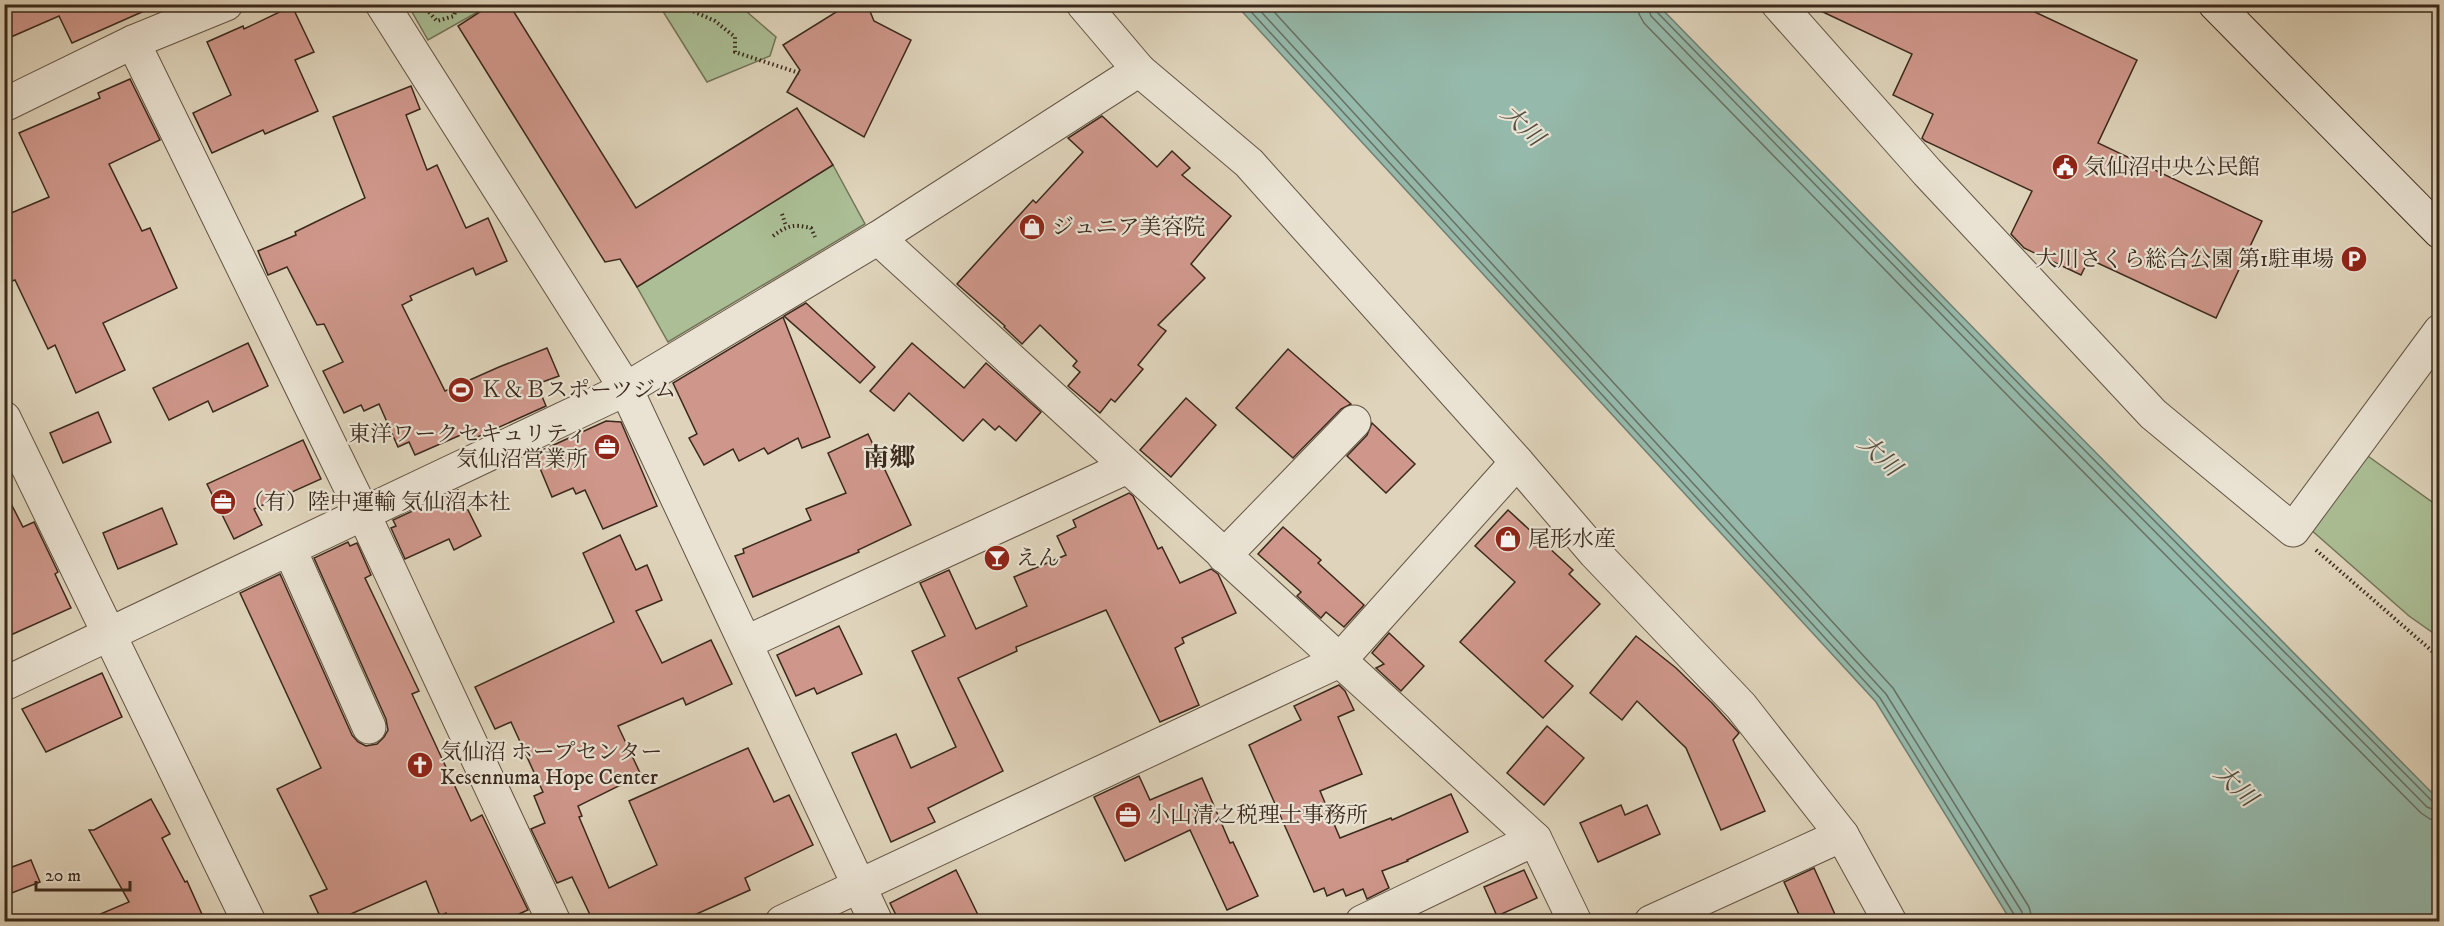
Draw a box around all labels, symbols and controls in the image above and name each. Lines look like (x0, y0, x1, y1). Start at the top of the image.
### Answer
water label: 大川 (1494, 99, 1552, 155)
public building icon: 気仙沼中央公民館 (2050, 152, 2080, 182)
place label: 気仙沼中央公民館 (2084, 154, 2260, 181)
shop icon: ジュニア美容院 (1017, 212, 1047, 242)
place label: ジュニア美容院 (1052, 214, 1206, 241)
parking icon: 大川さくら総合公園 第1駐車場 (2339, 244, 2369, 274)
place label: 大川さくら総合公園 第1駐車場 (2035, 246, 2334, 273)
sports icon: Ｋ＆Ｂスポーツジム (446, 375, 476, 405)
place label: Ｋ＆Ｂスポーツジム (480, 377, 676, 404)
place label: 東洋ワークセキュリティ 気仙沼営業所 (348, 421, 588, 473)
water label: 大川 (1851, 429, 1909, 485)
office icon: 東洋ワークセキュリティ 気仙沼営業所 (592, 432, 622, 462)
district label: 南郷 (863, 442, 916, 475)
office icon: （有）陸中運輸 気仙沼本社 (208, 487, 238, 517)
place label: （有）陸中運輸 気仙沼本社 (242, 489, 511, 516)
shop icon: 尾形水産 (1493, 524, 1523, 554)
place label: 尾形水産 (1528, 526, 1616, 553)
bar icon: えん (982, 543, 1012, 573)
place label: えん (1016, 545, 1060, 572)
place label: 気仙沼 ホープセンター Kesennuma Hope Center (440, 739, 663, 791)
church icon: 気仙沼 ホープセンター Kesennuma Hope Center (405, 750, 435, 780)
water label: 大川 (2207, 759, 2265, 816)
office icon: 小山清之税理士事務所 (1113, 800, 1143, 830)
place label: 小山清之税理士事務所 (1148, 802, 1368, 829)
scale bar (36, 854, 130, 892)
text: 20 m (45, 865, 81, 887)

